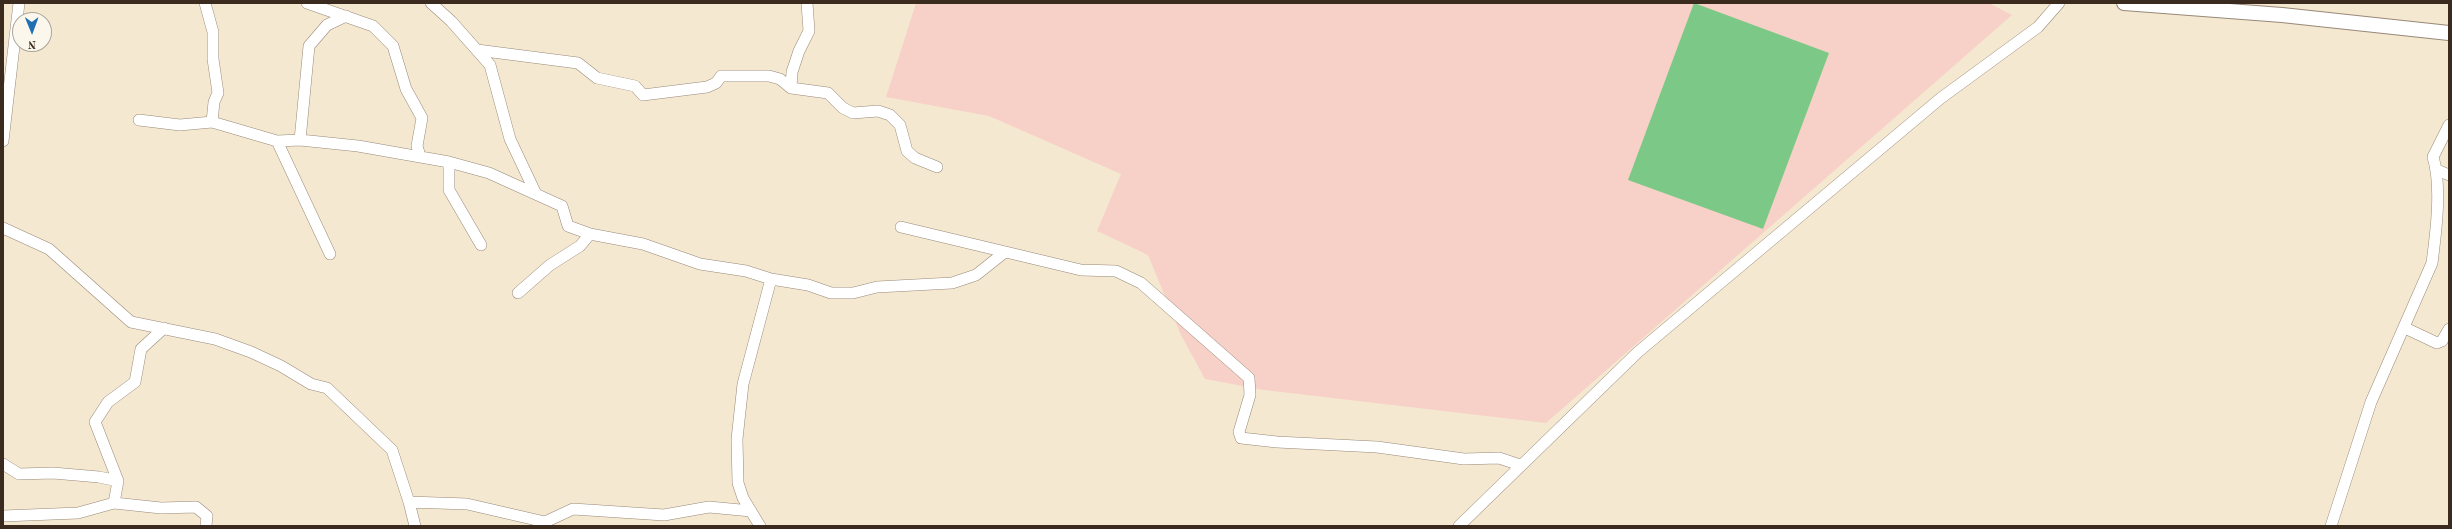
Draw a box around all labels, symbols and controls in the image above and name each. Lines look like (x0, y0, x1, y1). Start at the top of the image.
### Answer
north arrow (12, 12, 52, 52)
text: N (28, 38, 36, 49)

